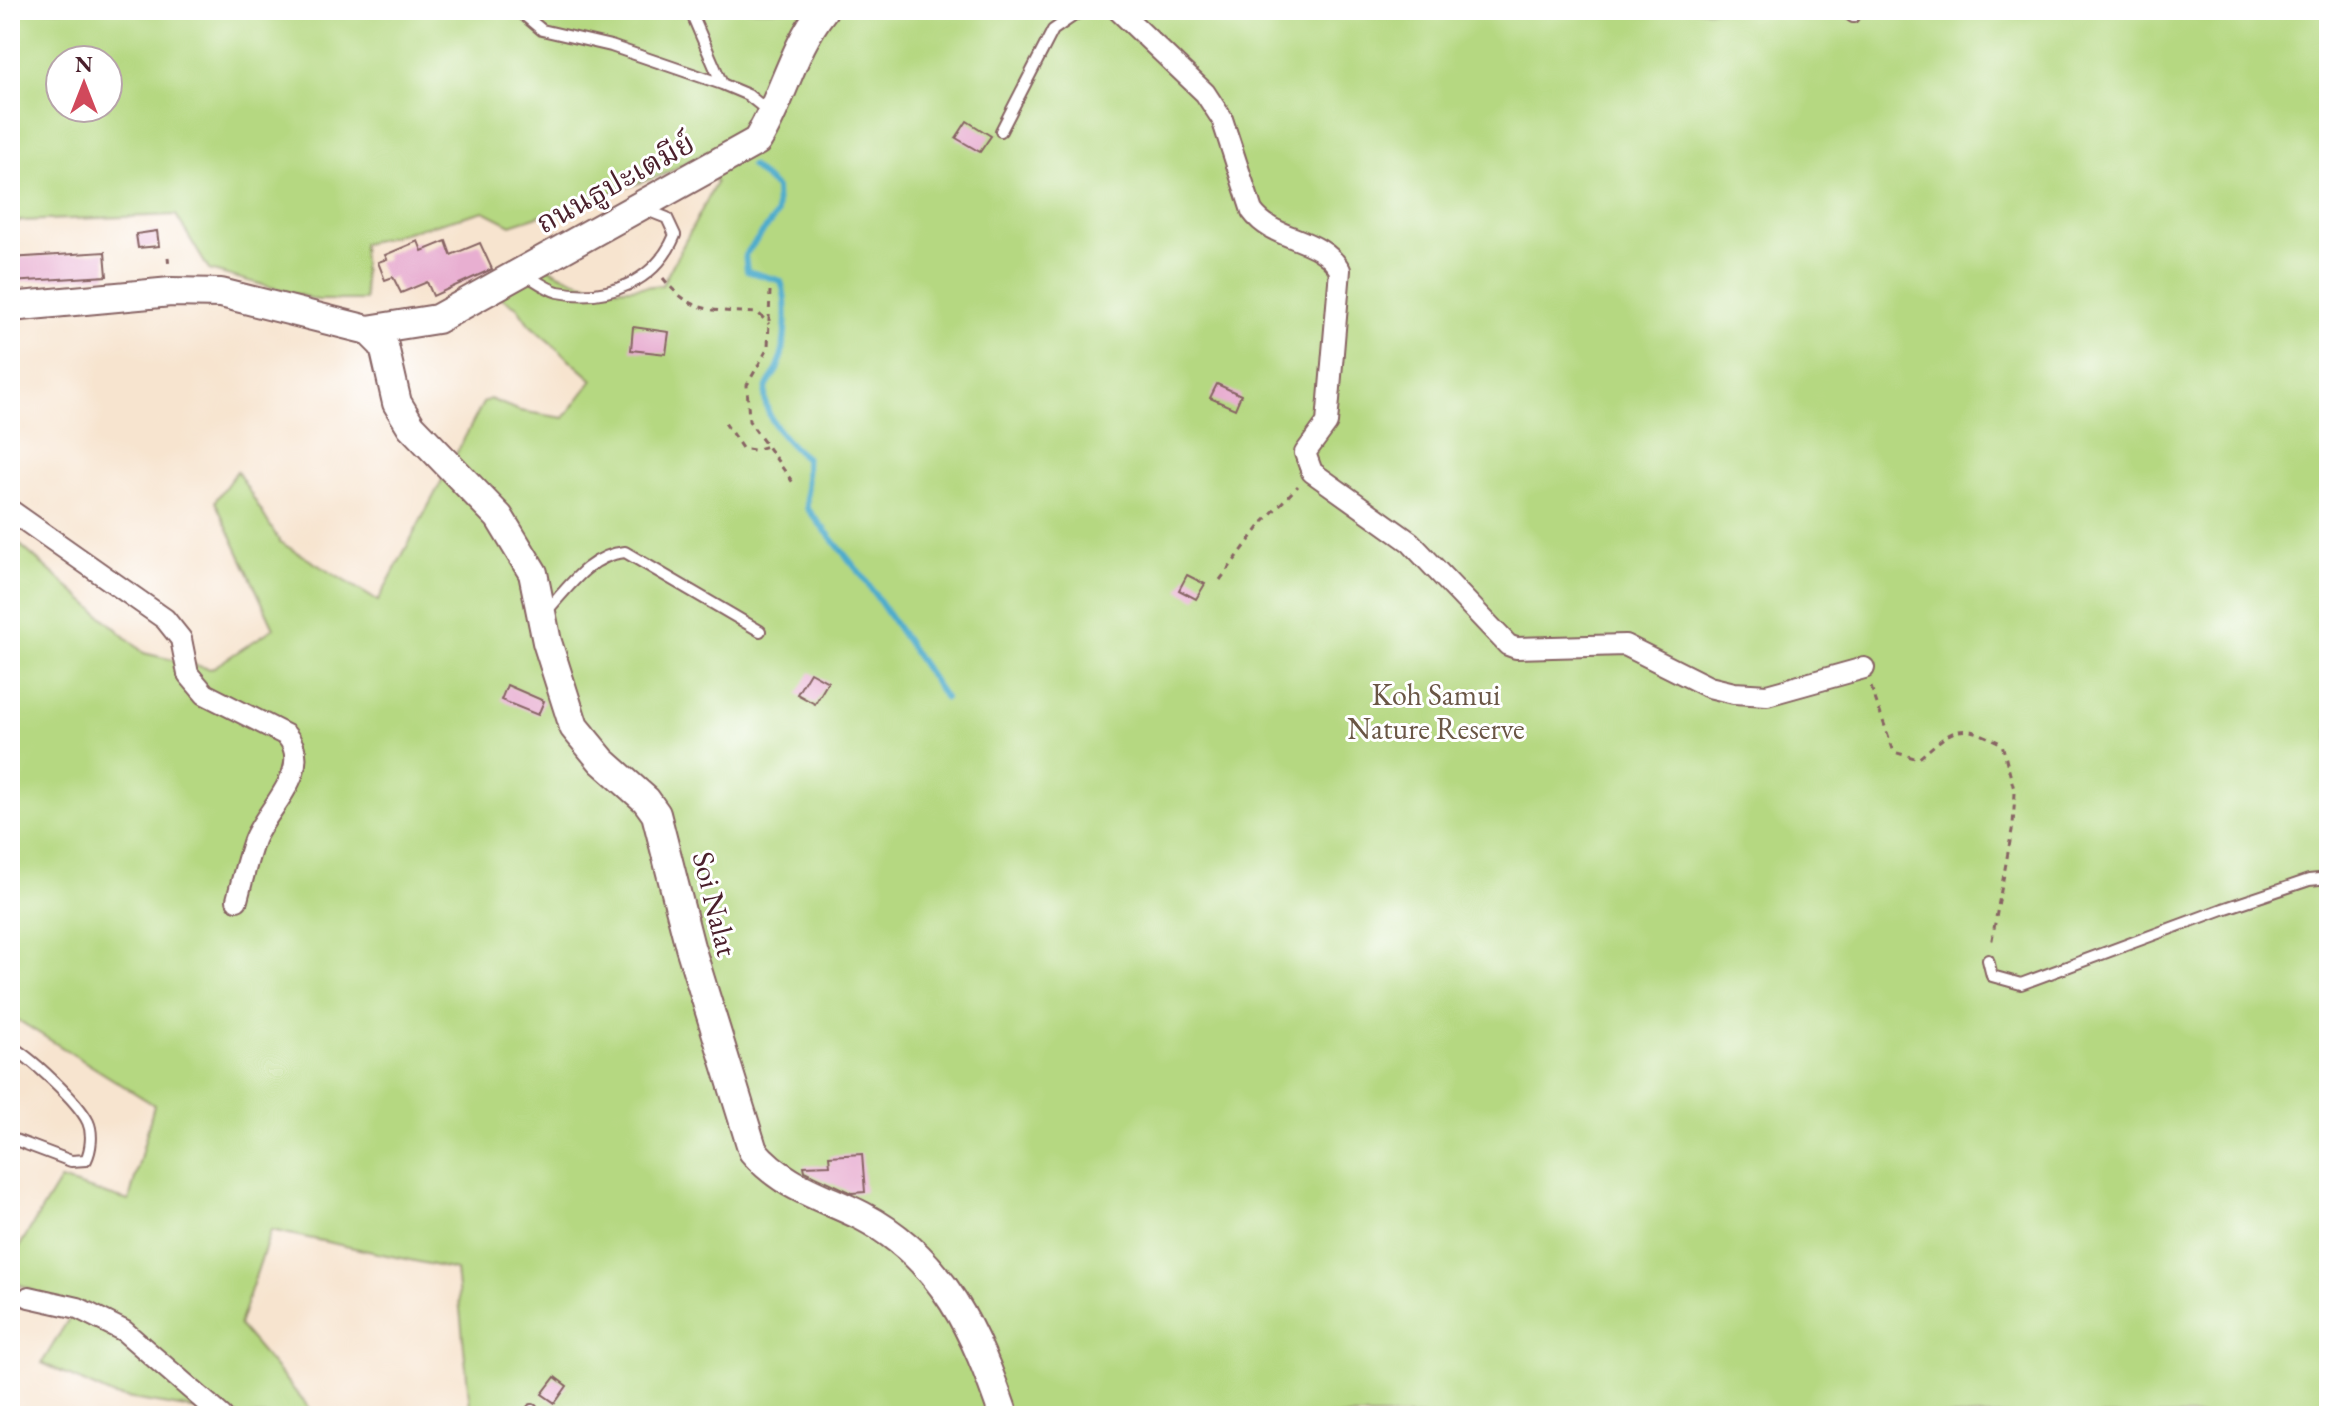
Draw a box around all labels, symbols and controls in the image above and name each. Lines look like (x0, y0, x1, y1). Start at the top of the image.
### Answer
north arrow (44, 44, 124, 124)
text: N (75, 50, 93, 79)
street label: ถนนธูปะเตมีย์ (529, 123, 701, 243)
park label: Koh Samui Nature Reserve (1347, 675, 1525, 748)
street label: Soi Nalat (684, 848, 747, 961)

